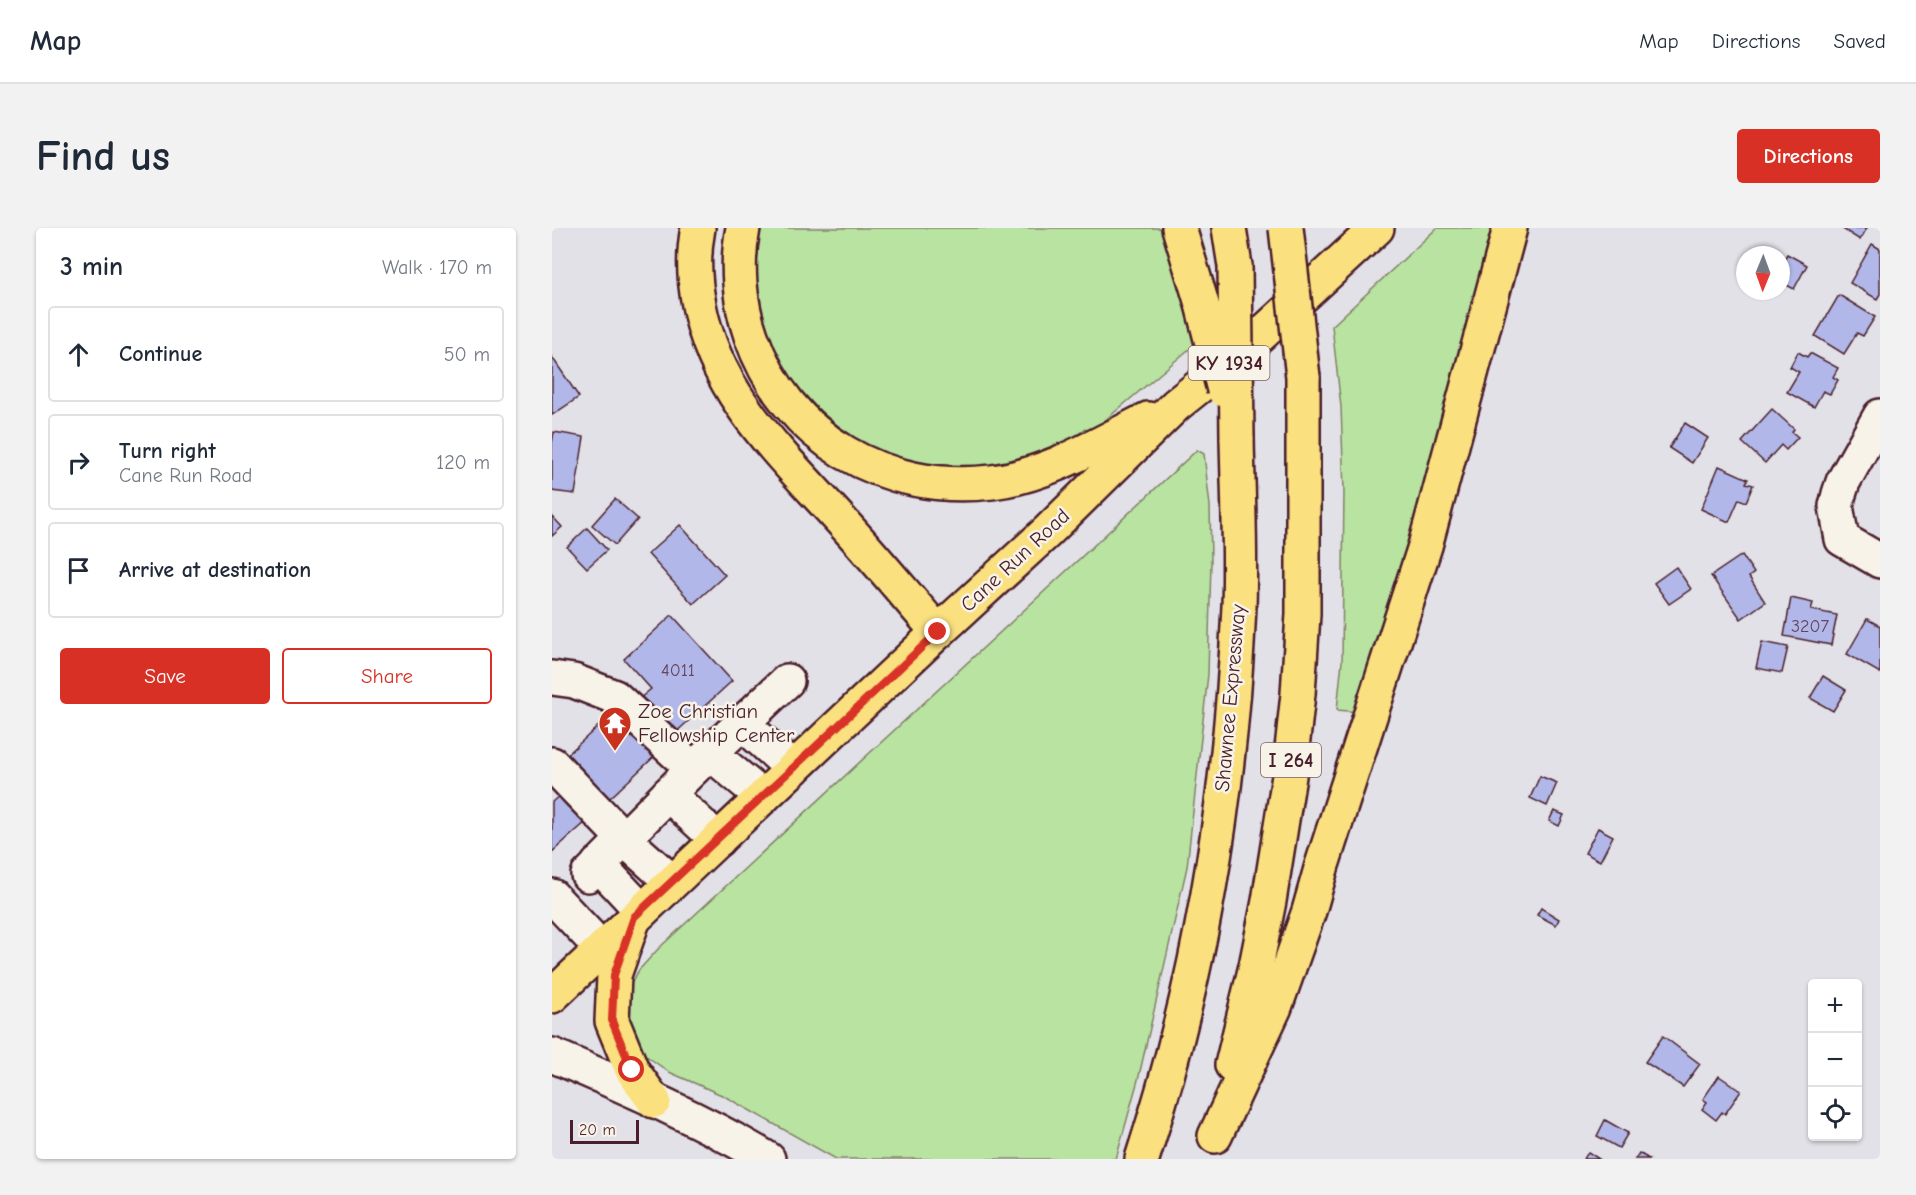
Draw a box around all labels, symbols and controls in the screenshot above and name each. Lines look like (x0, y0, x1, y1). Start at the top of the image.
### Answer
text: Map (30, 25, 81, 57)
text: Map (1639, 29, 1679, 53)
text: Directions (1712, 29, 1801, 53)
text: Saved (1834, 29, 1886, 53)
button: Directions (1737, 129, 1880, 183)
text: Find us (36, 132, 170, 181)
north arrow (1736, 246, 1790, 300)
text: 3 min (60, 252, 123, 282)
text: Walk · 170 m (382, 256, 492, 279)
icon: ahead (62, 338, 95, 371)
text: Continue (119, 341, 202, 367)
text: 50 m (444, 343, 490, 366)
road number: KY 1934 (1188, 346, 1270, 380)
text: Turn right (119, 438, 216, 464)
icon: right (62, 446, 95, 479)
text: 120 m (436, 451, 490, 474)
text: Cane Run Road (119, 464, 252, 487)
street label: Cane Run Road (956, 503, 1074, 617)
icon: arrive (62, 554, 95, 587)
text: Arrive at destination (119, 557, 311, 583)
street label: Shawnee Expressway (1210, 603, 1250, 793)
house number: 3207 (1791, 616, 1829, 637)
route end (924, 618, 950, 644)
button: Save (60, 648, 270, 704)
button: Share (282, 648, 492, 704)
house number: 4011 (661, 660, 695, 681)
place label: Zoe Christian Fellowship Center (638, 699, 795, 747)
temple icon: Zoe Christian Fellowship Center (597, 705, 633, 752)
road number: I 264 (1261, 743, 1321, 777)
map controls (1808, 979, 1862, 1141)
button: + (1808, 979, 1862, 1033)
button: − (1808, 1033, 1862, 1087)
route start (618, 1056, 644, 1082)
button: locate (1808, 1087, 1862, 1141)
scale bar (570, 1117, 639, 1144)
text: 20 m (579, 1121, 616, 1139)

